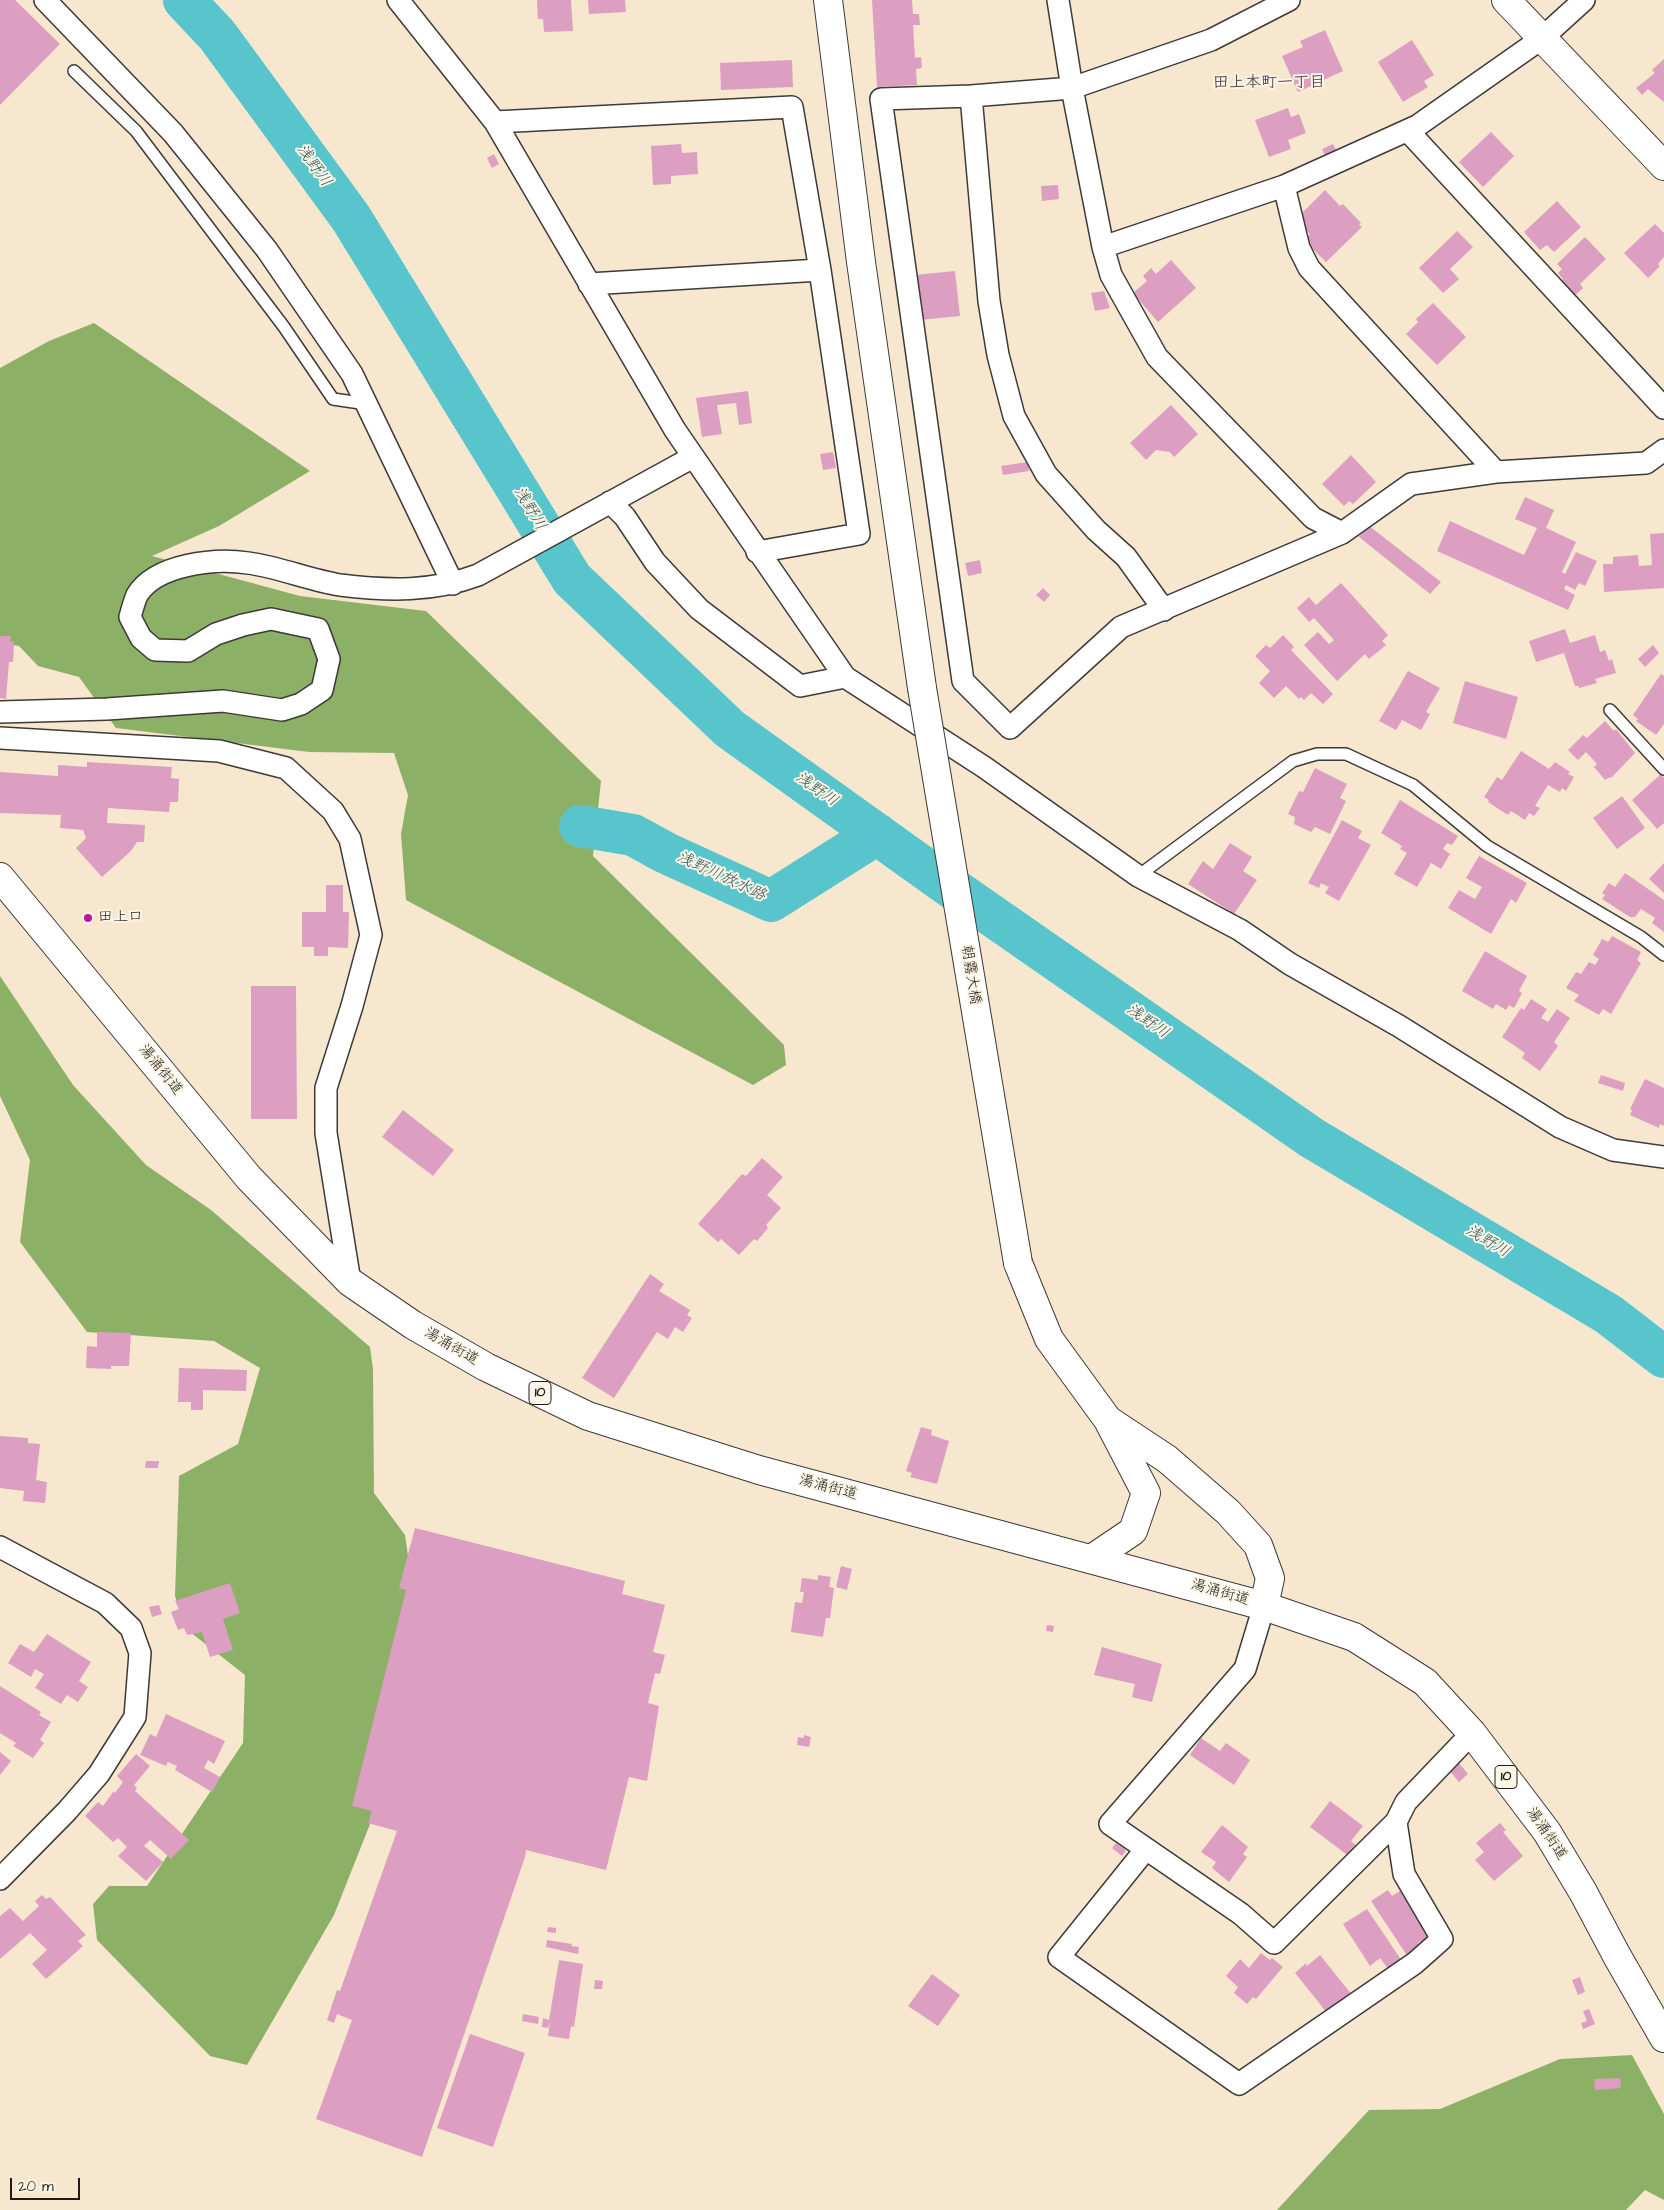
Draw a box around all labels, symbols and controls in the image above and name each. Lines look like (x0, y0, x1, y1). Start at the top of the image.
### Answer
district label: 田上本町一丁目 (1213, 74, 1325, 94)
water label: 浅野川 (291, 141, 335, 191)
water label: 浅野川 (508, 483, 550, 535)
water label: 浅野川 (791, 768, 841, 812)
water label: 浅野川放水路 (673, 848, 769, 906)
place label: 田上口 (98, 909, 143, 927)
marker: 田上口 (82, 912, 94, 924)
street label: 朝霧大橋 (956, 944, 984, 1006)
water label: 浅野川 (1122, 1000, 1172, 1044)
street label: 湯涌街道 (134, 1041, 186, 1099)
water label: 浅野川 (1461, 1221, 1513, 1263)
street label: 湯涌街道 (421, 1324, 481, 1370)
road number: 10 (529, 1382, 551, 1405)
street label: 湯涌街道 (797, 1472, 859, 1504)
street label: 湯涌街道 (1189, 1576, 1251, 1610)
road number: 10 (1495, 1765, 1517, 1788)
street label: 湯涌街道 (1522, 1804, 1570, 1864)
scale bar (12, 2168, 82, 2200)
text: 20 m (18, 2176, 54, 2197)

